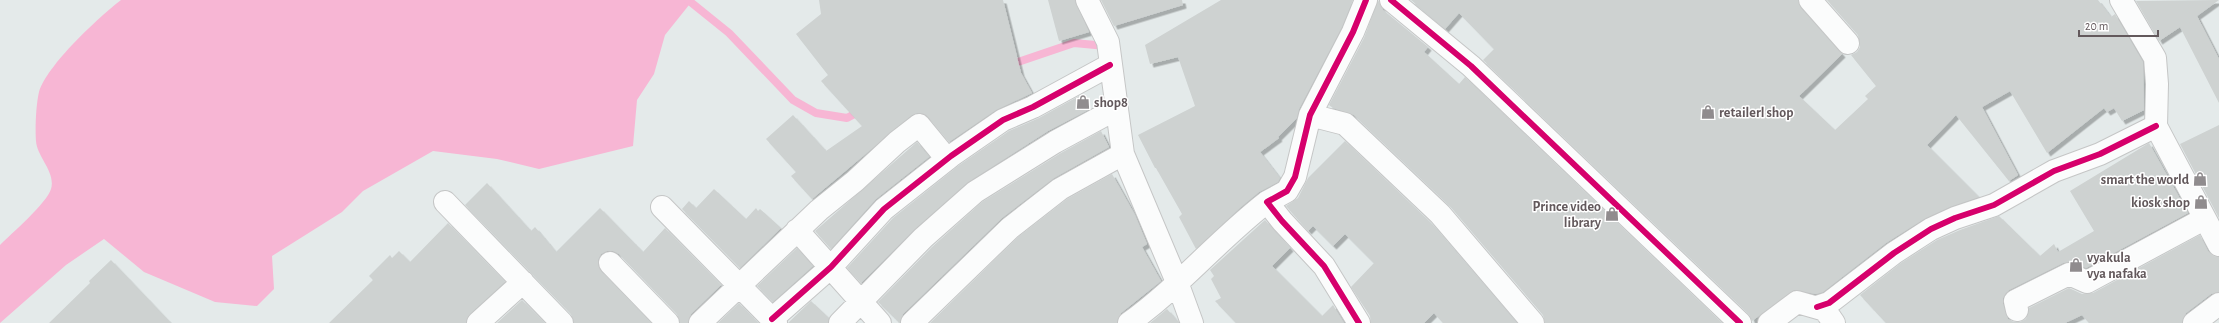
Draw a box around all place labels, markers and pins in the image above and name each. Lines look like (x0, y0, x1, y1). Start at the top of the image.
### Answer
shop icon: shop8 (1075, 94, 1091, 110)
place label: shop8 (1094, 96, 1128, 110)
shop icon: retailerl shop (1700, 104, 1716, 120)
place label: retailerl shop (1719, 106, 1793, 120)
shop icon: smart the world (2192, 171, 2208, 187)
place label: smart the world (2101, 173, 2190, 187)
shop icon: kiosk shop (2193, 194, 2209, 210)
place label: kiosk shop (2131, 196, 2190, 210)
place label: Prince video library (1533, 200, 1602, 230)
shop icon: Prince video library (1604, 206, 1620, 222)
place label: vyakula vya nafaka (2087, 251, 2147, 281)
shop icon: vyakula vya nafaka (2068, 257, 2084, 273)

